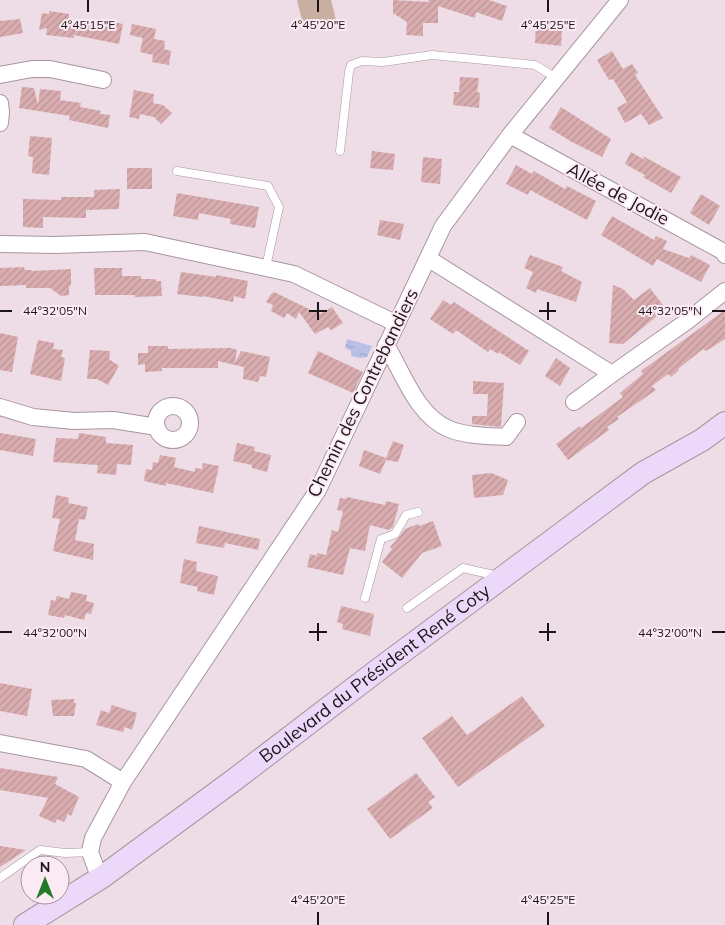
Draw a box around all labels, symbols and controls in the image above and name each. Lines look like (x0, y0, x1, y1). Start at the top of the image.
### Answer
text: 4°45'15"E (61, 17, 115, 32)
text: 4°45'20"E (291, 17, 345, 32)
text: 4°45'25"E (521, 17, 575, 32)
street label: Allée de Jodie (563, 157, 673, 230)
street label: Chemin des Contrebandiers (302, 284, 423, 501)
text: 44°32'05"N (23, 303, 87, 318)
text: 44°32'05"N (638, 303, 702, 318)
street label: Boulevard du Président René Coty (254, 578, 495, 768)
text: 44°32'00"N (23, 625, 87, 640)
text: 44°32'00"N (638, 625, 702, 640)
north arrow (20, 855, 70, 905)
text: N (40, 858, 50, 876)
text: 4°45'20"E (291, 892, 345, 907)
text: 4°45'25"E (521, 892, 575, 907)

